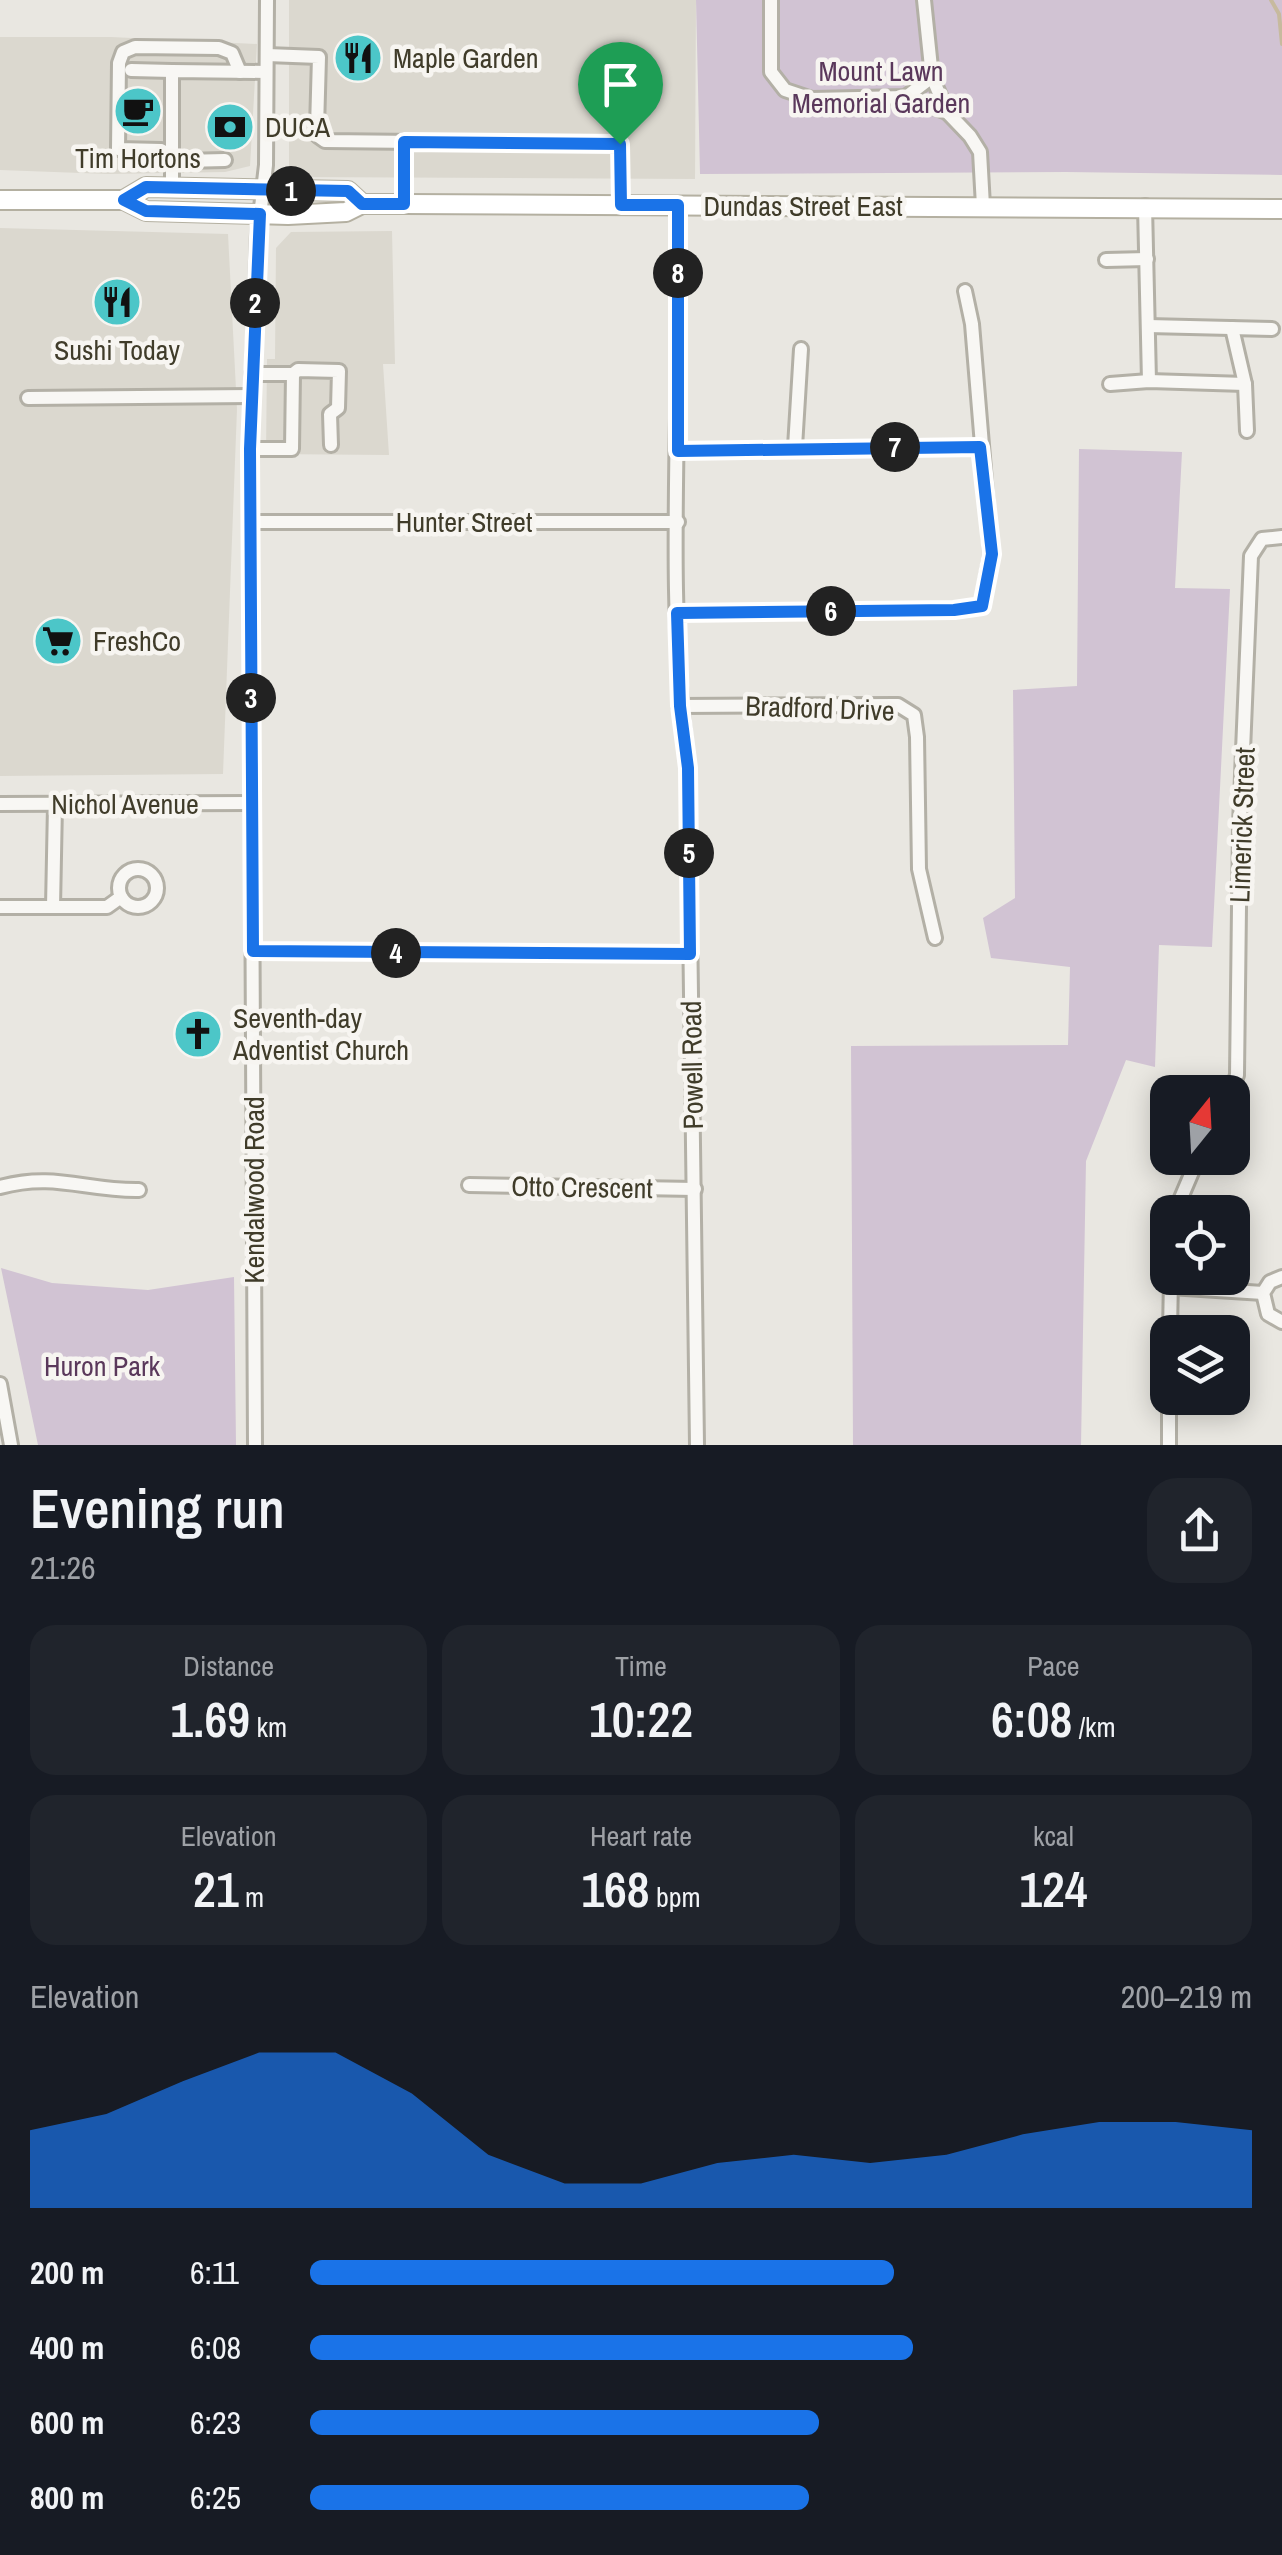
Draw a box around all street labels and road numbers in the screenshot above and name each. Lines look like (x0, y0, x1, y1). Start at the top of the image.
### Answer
street label: Dundas Street East (703, 187, 903, 225)
street label: Hunter Street (396, 503, 532, 541)
street label: Bradford Drive (745, 686, 895, 730)
street label: Limerick Street (1220, 747, 1264, 903)
street label: Nichol Avenue (51, 785, 199, 823)
street label: Powell Road (672, 1000, 712, 1130)
street label: Kendalwood Road (235, 1096, 273, 1284)
street label: Otto Crescent (511, 1167, 653, 1207)

